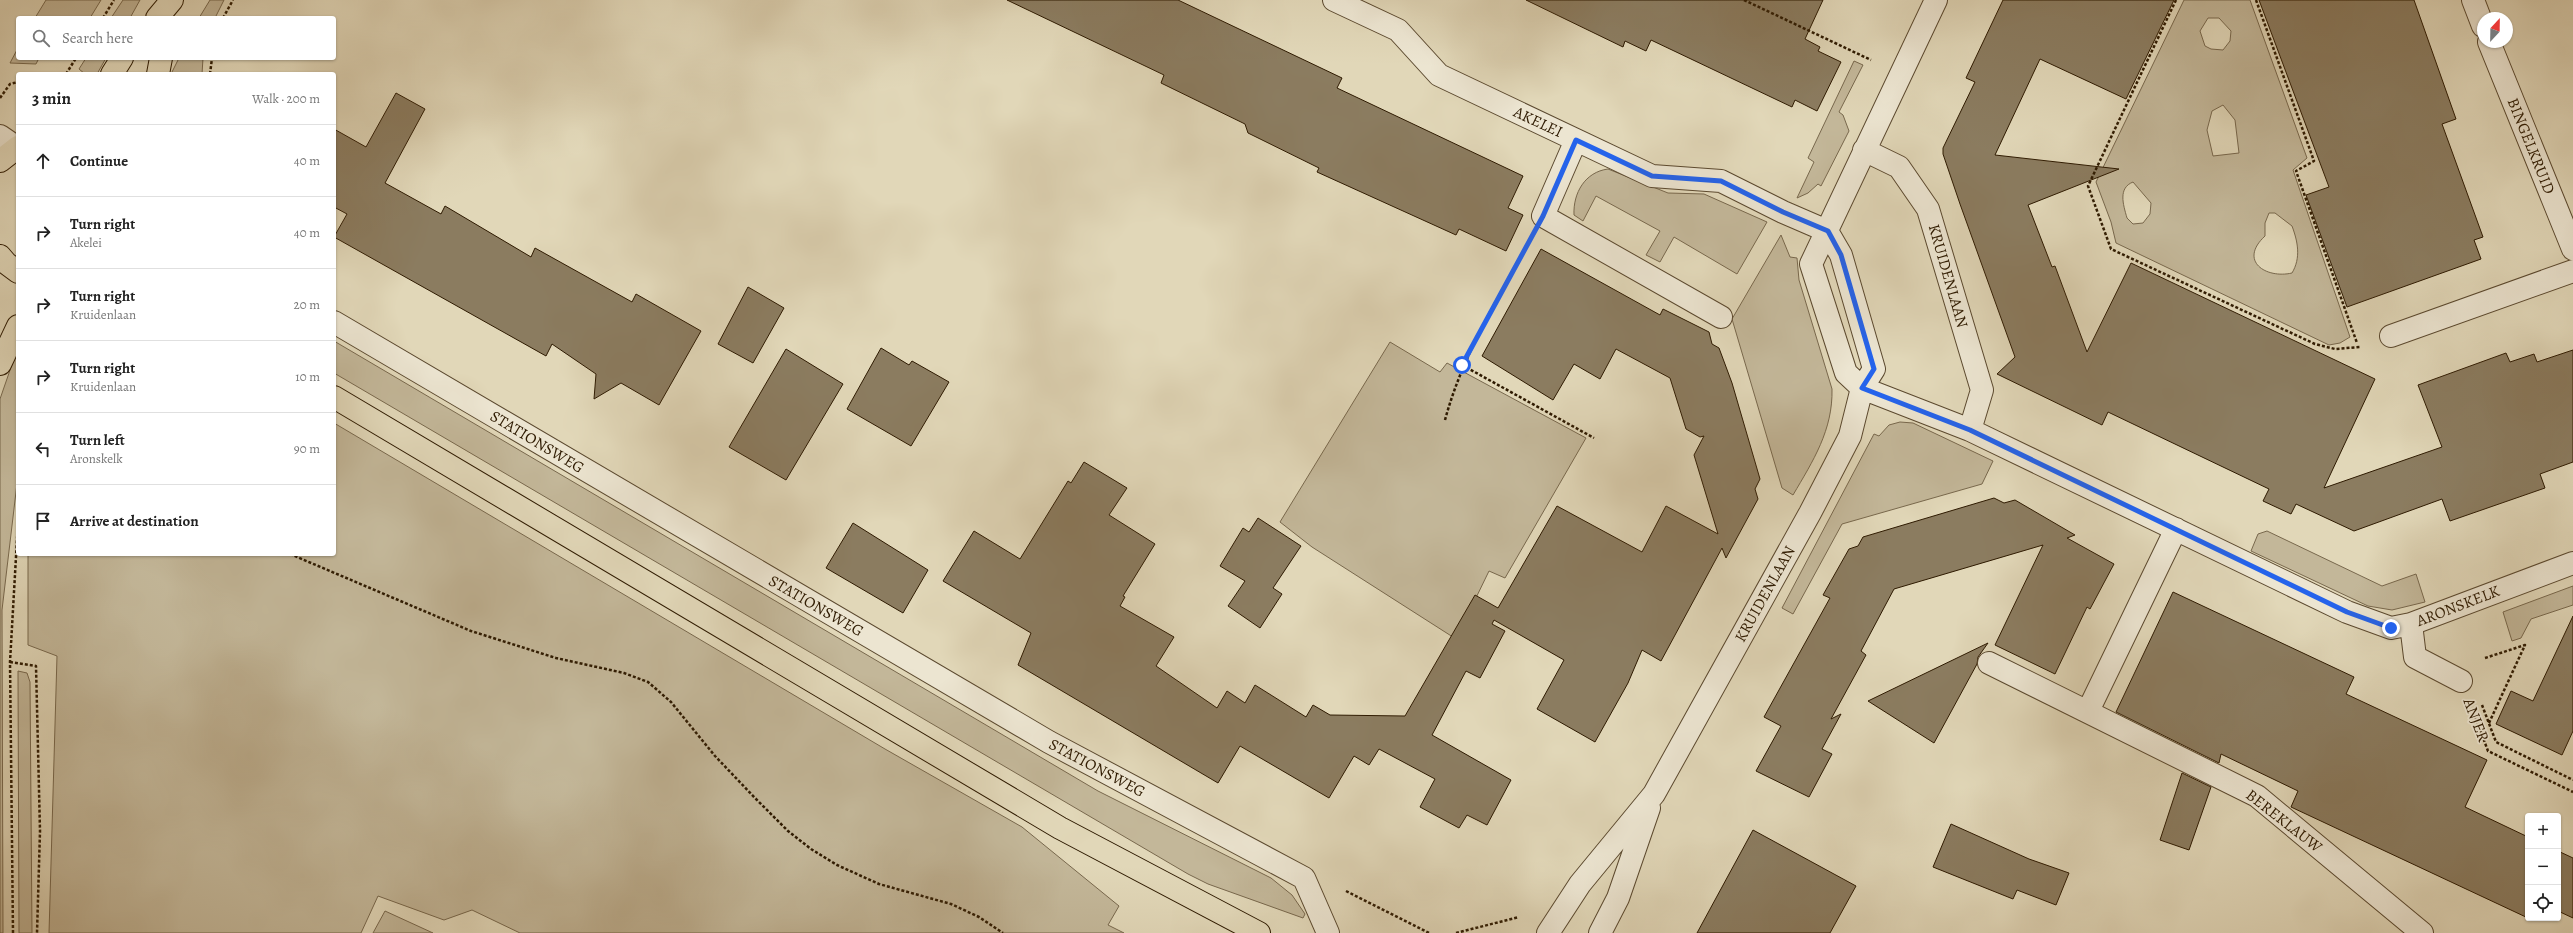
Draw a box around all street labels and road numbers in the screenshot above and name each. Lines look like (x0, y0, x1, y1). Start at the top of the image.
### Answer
street label: BINGELKRUID (2502, 95, 2560, 197)
street label: AKELEI (1509, 101, 1566, 143)
street label: KRUIDENLAAN (1923, 221, 1973, 331)
street label: STATIONSWEG (486, 405, 588, 479)
street label: KRUIDENLAAN (1729, 542, 1801, 646)
street label: STATIONSWEG (765, 570, 867, 642)
street label: ARONSKELK (2412, 580, 2503, 632)
street label: ANJER (2457, 694, 2494, 745)
street label: STATIONSWEG (1045, 733, 1149, 803)
street label: BEREKLAUW (2241, 784, 2327, 858)

